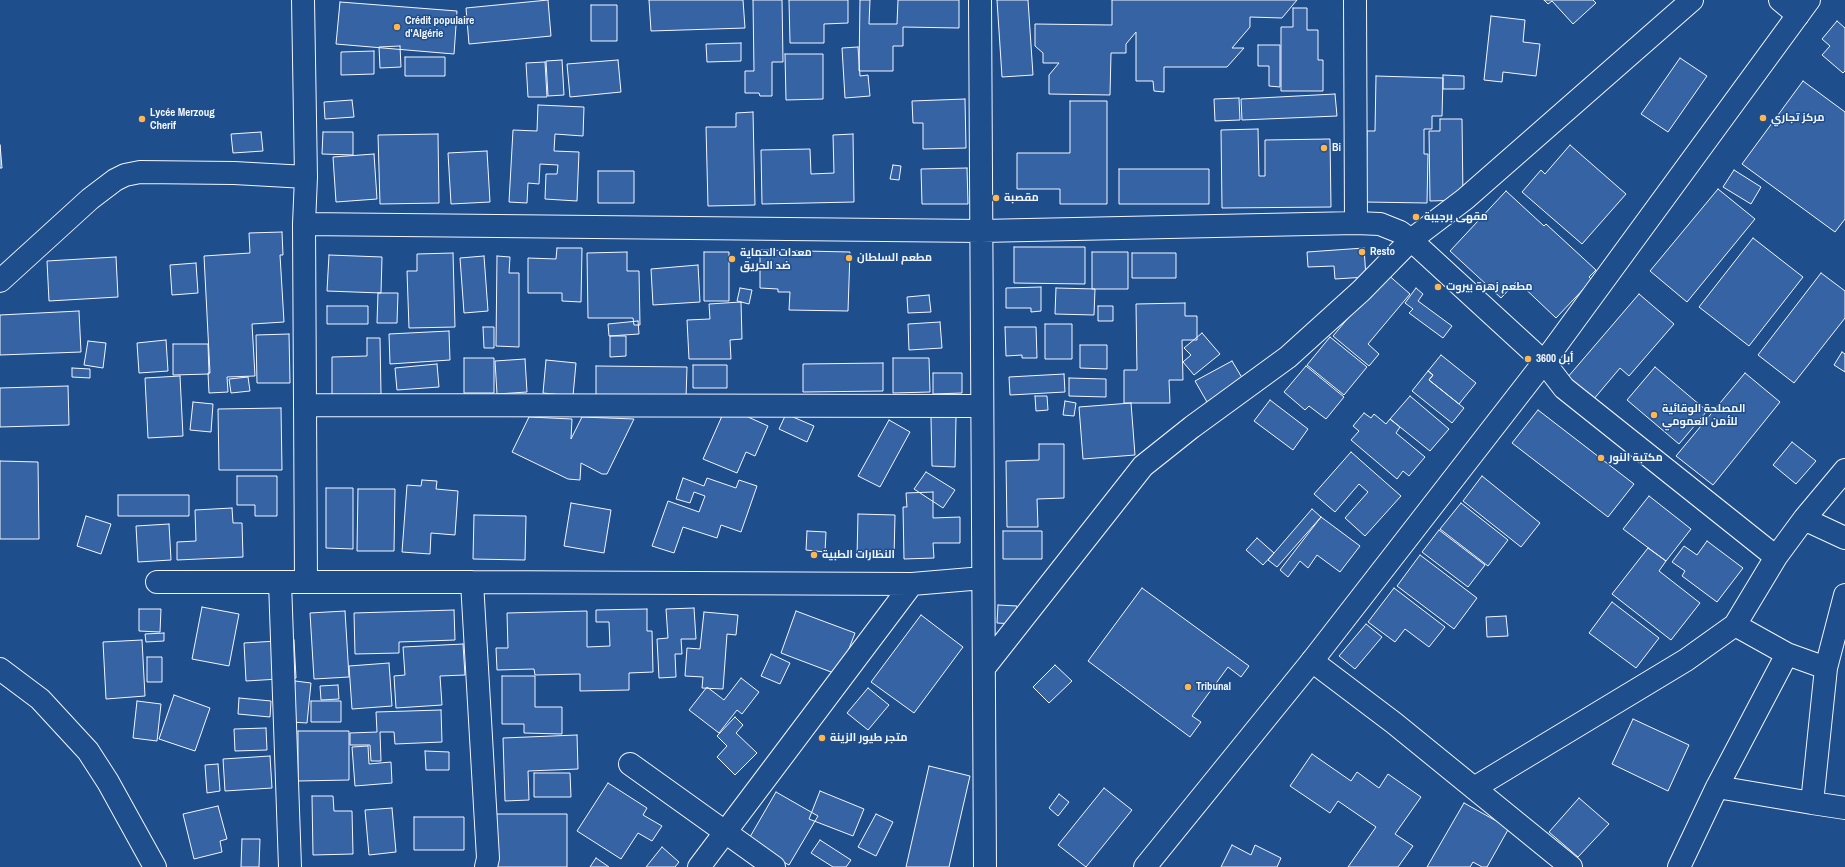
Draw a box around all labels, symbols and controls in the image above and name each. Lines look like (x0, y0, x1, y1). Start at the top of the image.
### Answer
place label: Crédit populaire d'Algérie (405, 14, 474, 40)
marker: Crédit populaire d'Algérie (392, 22, 402, 32)
place label: Lycée Merzoug Cherif (150, 106, 215, 132)
place label: مركز تجاري (1771, 111, 1825, 125)
marker: مركز تجاري (1758, 113, 1768, 123)
marker: Lycée Merzoug Cherif (137, 114, 147, 124)
place label: Bi (1332, 141, 1341, 155)
marker: Bi (1319, 143, 1329, 153)
place label: مقصبة (1004, 191, 1039, 205)
marker: مقصبة (991, 193, 1001, 203)
place label: مقهى برجيبة (1424, 210, 1488, 224)
marker: مقهى برجيبة (1411, 212, 1421, 222)
place label: Resto (1370, 245, 1395, 259)
place label: معدات الحماية ضد الحريق (740, 246, 812, 272)
marker: Resto (1357, 247, 1367, 257)
place label: مطعم السلطان (857, 251, 932, 265)
marker: مطعم السلطان (844, 253, 854, 263)
marker: معدات الحماية ضد الحريق (727, 254, 737, 264)
place label: مطعم زهرة بيروت (1446, 280, 1532, 294)
marker: مطعم زهرة بيروت (1433, 282, 1443, 292)
place label: أبل 3600 (1536, 352, 1574, 366)
marker: أبل 3600 (1523, 354, 1533, 364)
place label: المصلحة الوقائية للأمن العمومي (1662, 402, 1746, 428)
marker: المصلحة الوقائية للأمن العمومي (1649, 410, 1659, 420)
place label: مكتبة النور (1609, 451, 1663, 465)
marker: مكتبة النور (1596, 453, 1606, 463)
place label: النظارات الطبية (822, 548, 895, 562)
marker: النظارات الطبية (809, 550, 819, 560)
place label: Tribunal (1196, 680, 1231, 694)
marker: Tribunal (1183, 682, 1193, 692)
place label: متجر طيور الزينة (830, 731, 908, 745)
marker: متجر طيور الزينة (817, 733, 827, 743)

